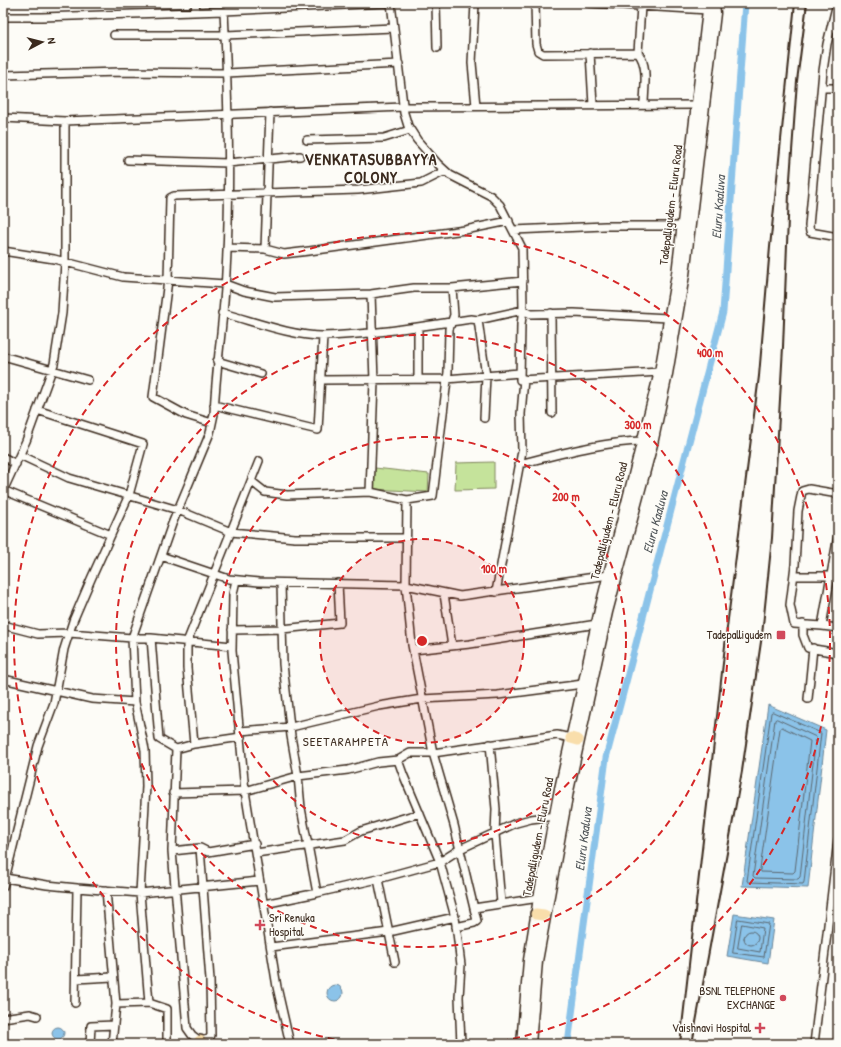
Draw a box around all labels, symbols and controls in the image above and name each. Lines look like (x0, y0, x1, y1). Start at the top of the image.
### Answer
north arrow (22, 22, 62, 62)
text: N (45, 37, 59, 45)
street label: Tadepalligudem - Eluru Road (655, 144, 686, 266)
district label: VENKATASUBBAYYA COLONY (304, 148, 438, 188)
water label: Eluru Kaaluva (707, 173, 729, 239)
text: 400 m (697, 344, 723, 361)
text: 300 m (624, 416, 652, 433)
street label: Tadepalligudem - Eluru Road (586, 460, 631, 582)
water label: Eluru Kaaluva (638, 487, 672, 555)
text: 200 m (552, 488, 580, 505)
text: 100 m (481, 560, 507, 577)
place label: Tadepalligudem (707, 626, 772, 643)
marker: Tadepalligudem (775, 629, 787, 641)
centre of rings (415, 634, 429, 648)
district label: SEETARAMPETA (303, 732, 389, 750)
street label: Tadepalligudem - Eluru Road (518, 776, 557, 898)
water label: Eluru Kaaluva (570, 804, 596, 872)
place label: Sri Renuka Hospital (269, 909, 315, 940)
marker: Sri Renuka Hospital (254, 919, 266, 931)
place label: BSNL TELEPHONE EXCHANGE (699, 982, 776, 1013)
marker: BSNL TELEPHONE EXCHANGE (778, 993, 788, 1003)
place label: Vaishnavi Hospital (672, 1019, 752, 1036)
marker: Vaishnavi Hospital (754, 1022, 766, 1034)

